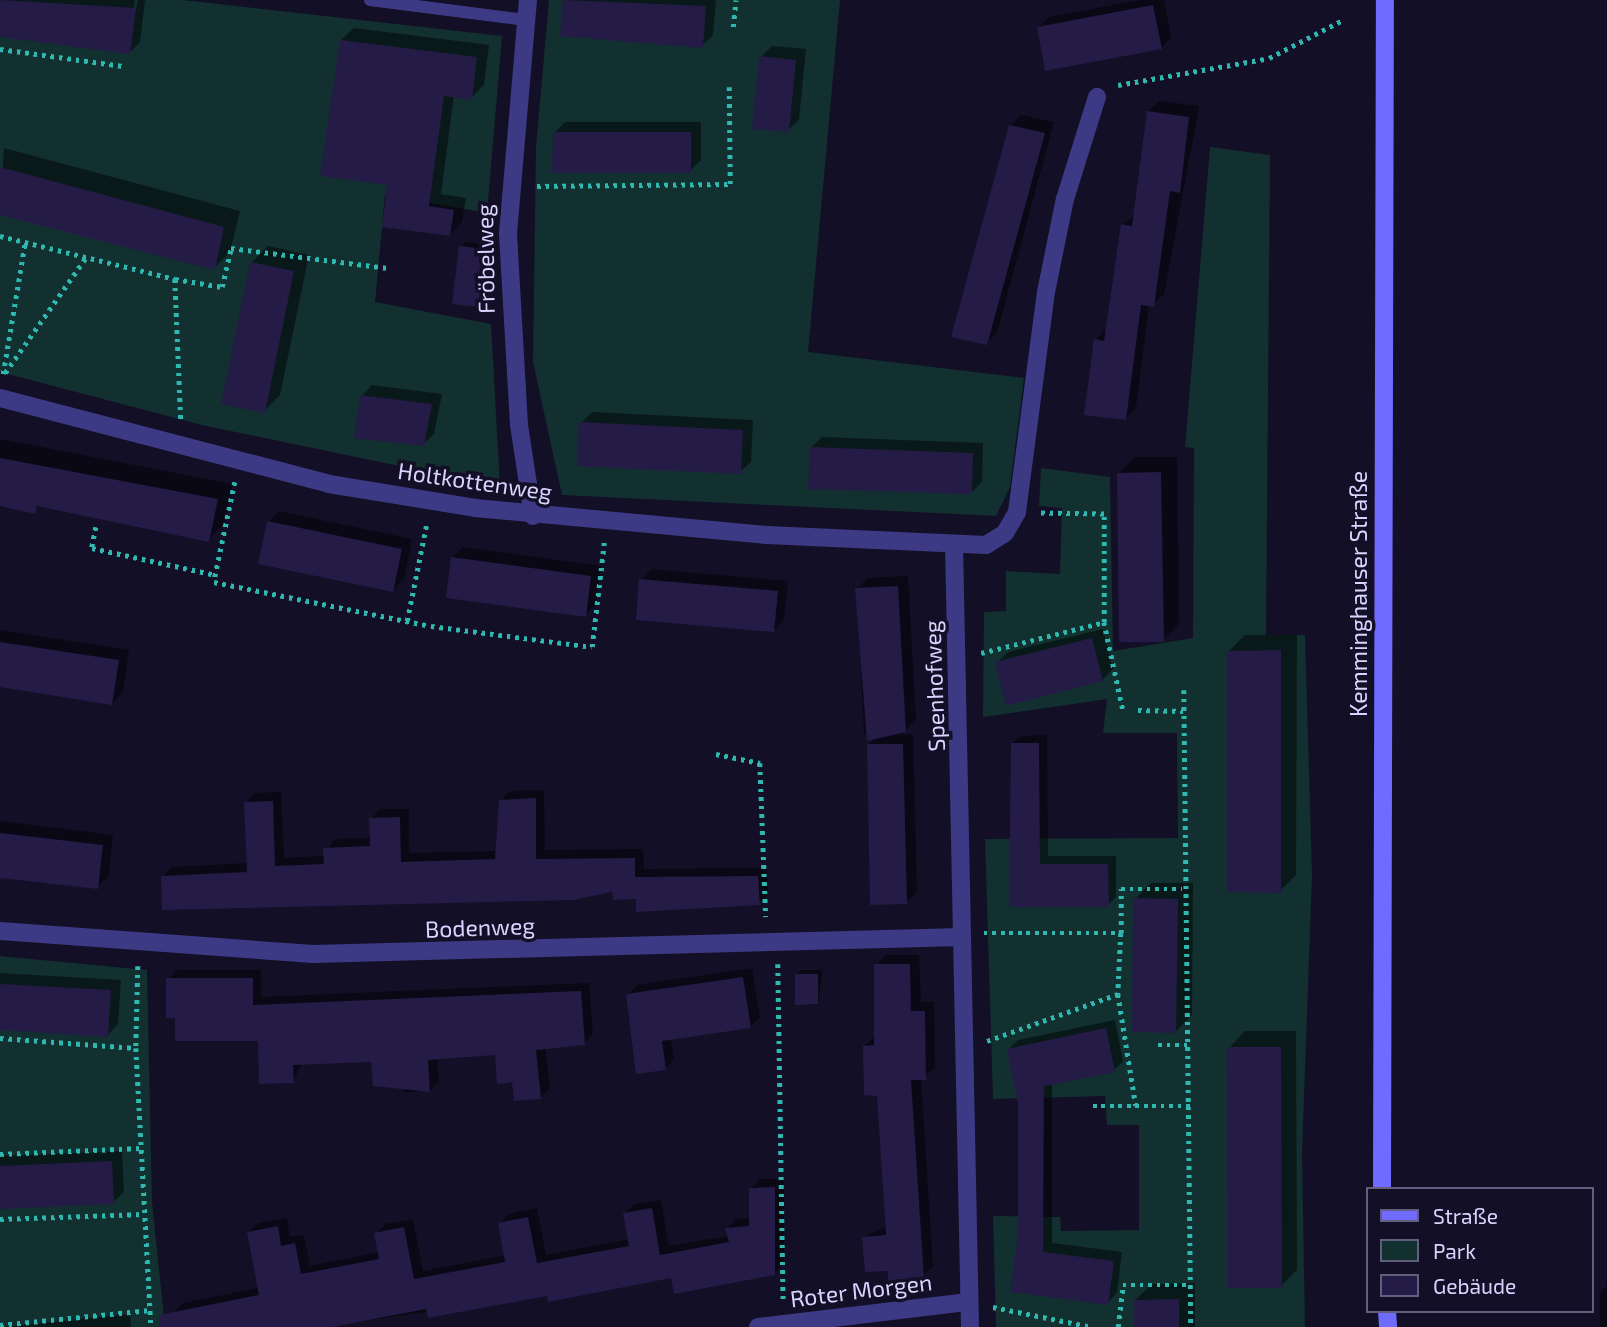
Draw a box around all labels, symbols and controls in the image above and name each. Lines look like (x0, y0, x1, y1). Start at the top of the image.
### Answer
street label: Fröbelweg (470, 204, 500, 314)
street label: Holtkottenweg (396, 457, 554, 505)
street label: Kemminghauser Straße (1344, 471, 1372, 717)
street label: Spenhofweg (918, 620, 950, 752)
street label: Bodenweg (424, 911, 536, 943)
legend (1366, 1187, 1593, 1313)
text: Straße (1433, 1203, 1498, 1228)
text: Park (1433, 1238, 1476, 1263)
street label: Roter Morgen (788, 1268, 934, 1312)
text: Gebäude (1433, 1273, 1516, 1298)

